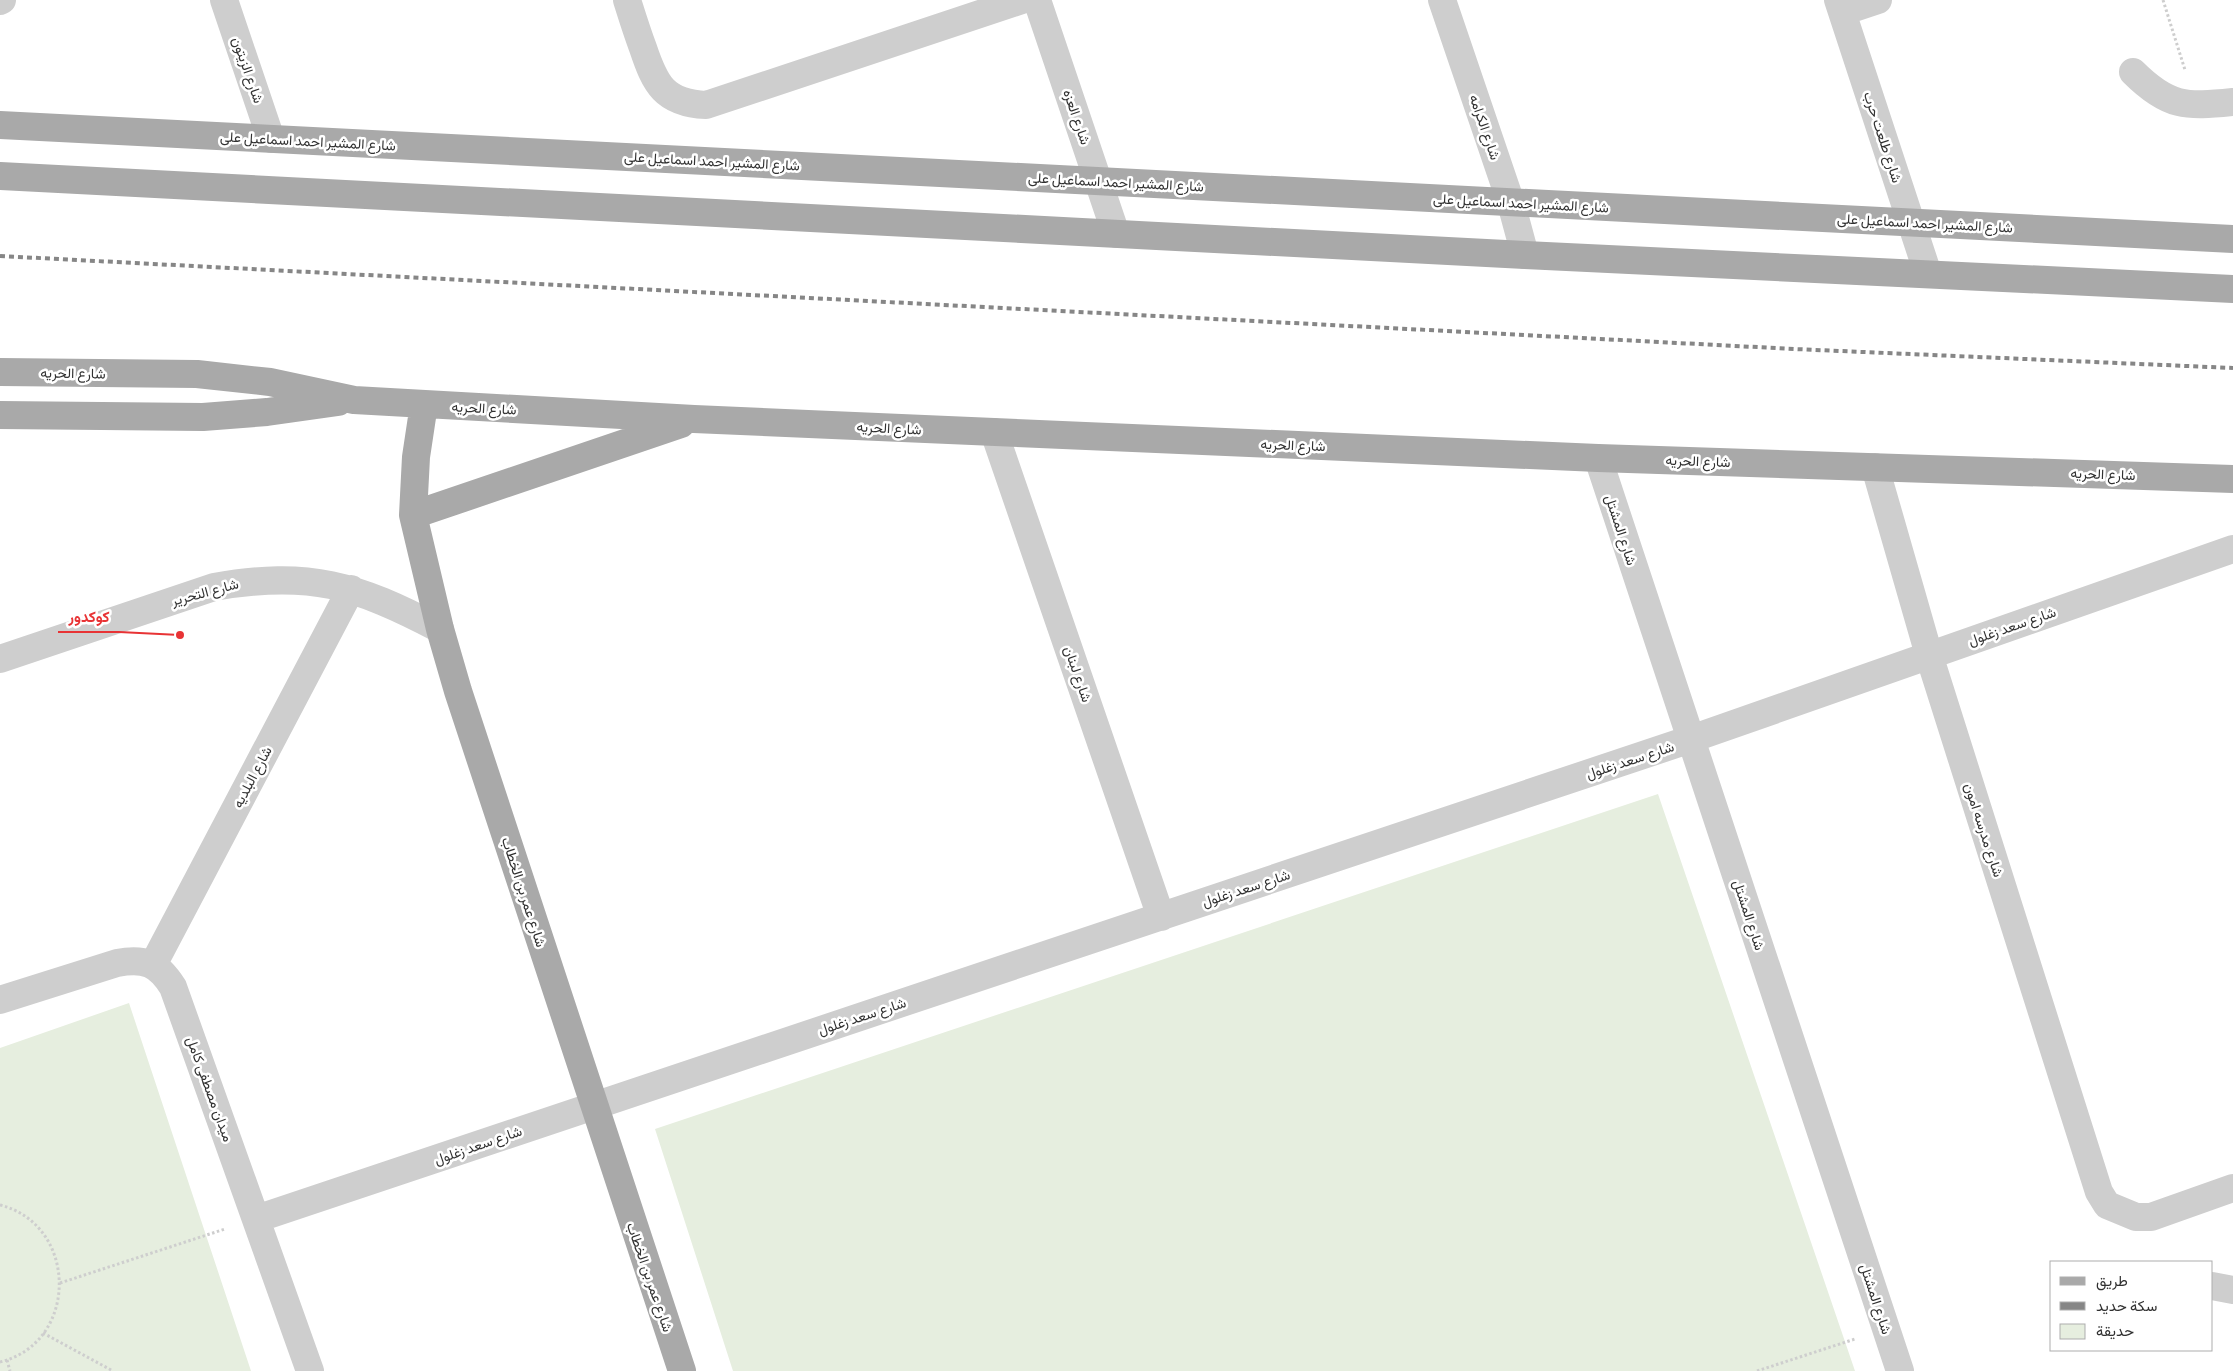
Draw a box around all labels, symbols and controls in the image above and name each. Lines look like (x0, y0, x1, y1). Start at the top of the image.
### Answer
street label: شارع الزيتون (226, 34, 268, 106)
street label: شارع العزه (1057, 87, 1095, 148)
street label: شارع طلعت حرب (1858, 89, 1906, 186)
street label: شارع الكرامه (1464, 92, 1505, 163)
street label: شارع المشير احمد اسماعيل على (220, 127, 396, 157)
street label: شارع المشير احمد اسماعيل على (624, 147, 800, 177)
street label: شارع المشير احمد اسماعيل على (1028, 168, 1204, 198)
street label: شارع المشير احمد اسماعيل على (1433, 189, 1609, 219)
street label: شارع المشير احمد اسماعيل على (1837, 209, 2013, 239)
street label: شارع الحريه (40, 363, 106, 385)
street label: شارع الحريه (451, 397, 517, 421)
street label: شارع الحريه (856, 417, 922, 441)
street label: شارع الحريه (1260, 435, 1326, 457)
street label: شارع الحريه (1665, 451, 1731, 473)
street label: شارع الحريه (2070, 464, 2136, 486)
street label: شارع المشتل (1599, 492, 1641, 568)
street label: شارع التحرير (168, 574, 241, 612)
callout: كوكدور (58, 602, 119, 632)
street label: شارع سعد زغلول (1966, 603, 2059, 651)
text: كوكدور (68, 608, 110, 626)
street label: شارع لبنان (1058, 644, 1096, 705)
street label: شارع سعد زغلول (1584, 737, 1677, 785)
street label: شارع البلديه (228, 743, 277, 812)
street label: شارع مدرسه امون (1958, 781, 2008, 880)
street label: شارع عمر بن الخطاب (496, 835, 550, 950)
street label: شارع سعد زغلول (1200, 865, 1293, 913)
street label: شارع المشتل (1727, 877, 1769, 953)
street label: شارع سعد زغلول (816, 993, 909, 1041)
street label: ميدان مصطفى كامل (183, 1034, 237, 1144)
street label: شارع سعد زغلول (432, 1122, 525, 1170)
street label: شارع عمر بن الخطاب (621, 1220, 677, 1335)
street label: شارع المشتل (1854, 1261, 1896, 1337)
legend (2050, 1261, 2213, 1351)
text: طريق (2096, 1272, 2128, 1291)
text: سكة حديد (2096, 1297, 2157, 1315)
text: حديقة (2096, 1322, 2134, 1340)

